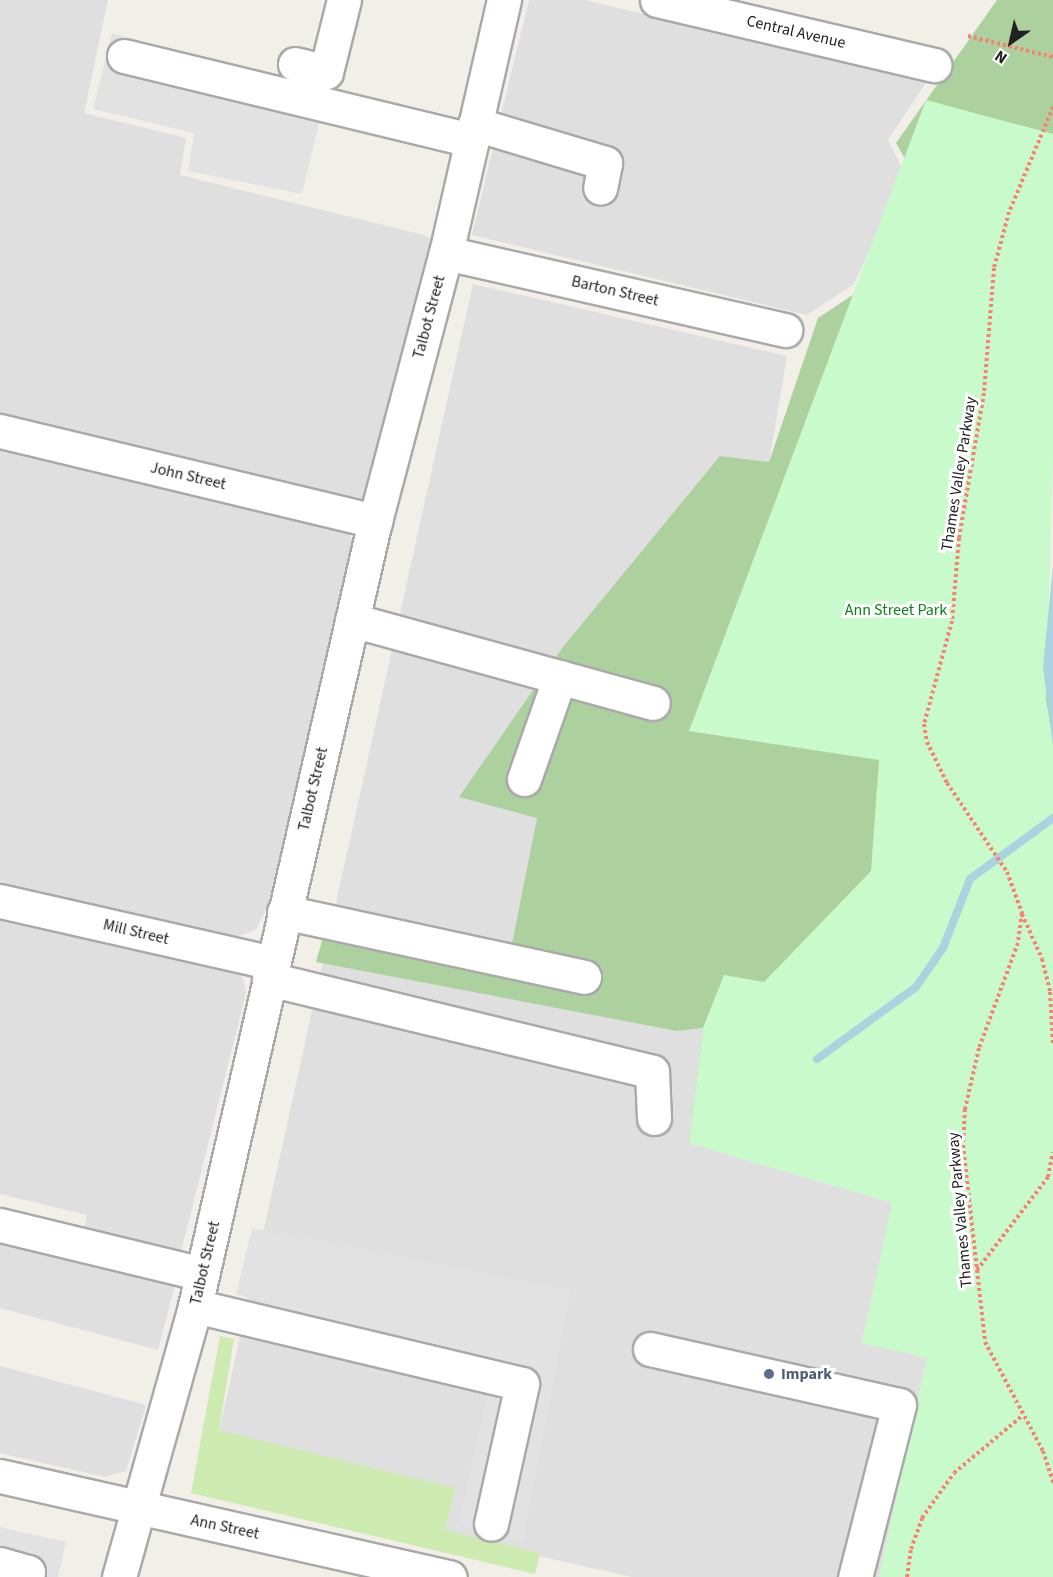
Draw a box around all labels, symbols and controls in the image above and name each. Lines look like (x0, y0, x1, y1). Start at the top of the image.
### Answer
street label: Central Avenue (745, 11, 847, 53)
north arrow (981, 12, 1041, 72)
text: N (990, 45, 1012, 69)
street label: Barton Street (570, 272, 660, 310)
street label: Talbot Street (409, 273, 449, 361)
street label: Thames Valley Parkway (937, 395, 981, 553)
street label: John Street (148, 458, 228, 494)
park label: Ann Street Park (845, 600, 947, 620)
street label: Talbot Street (294, 745, 332, 833)
street label: Mill Street (101, 915, 171, 949)
street label: Thames Valley Parkway (944, 1131, 976, 1289)
street label: Talbot Street (186, 1219, 224, 1307)
place label: Impark (781, 1364, 832, 1384)
marker: Impark (762, 1367, 776, 1381)
street label: Ann Street (189, 1510, 261, 1544)

